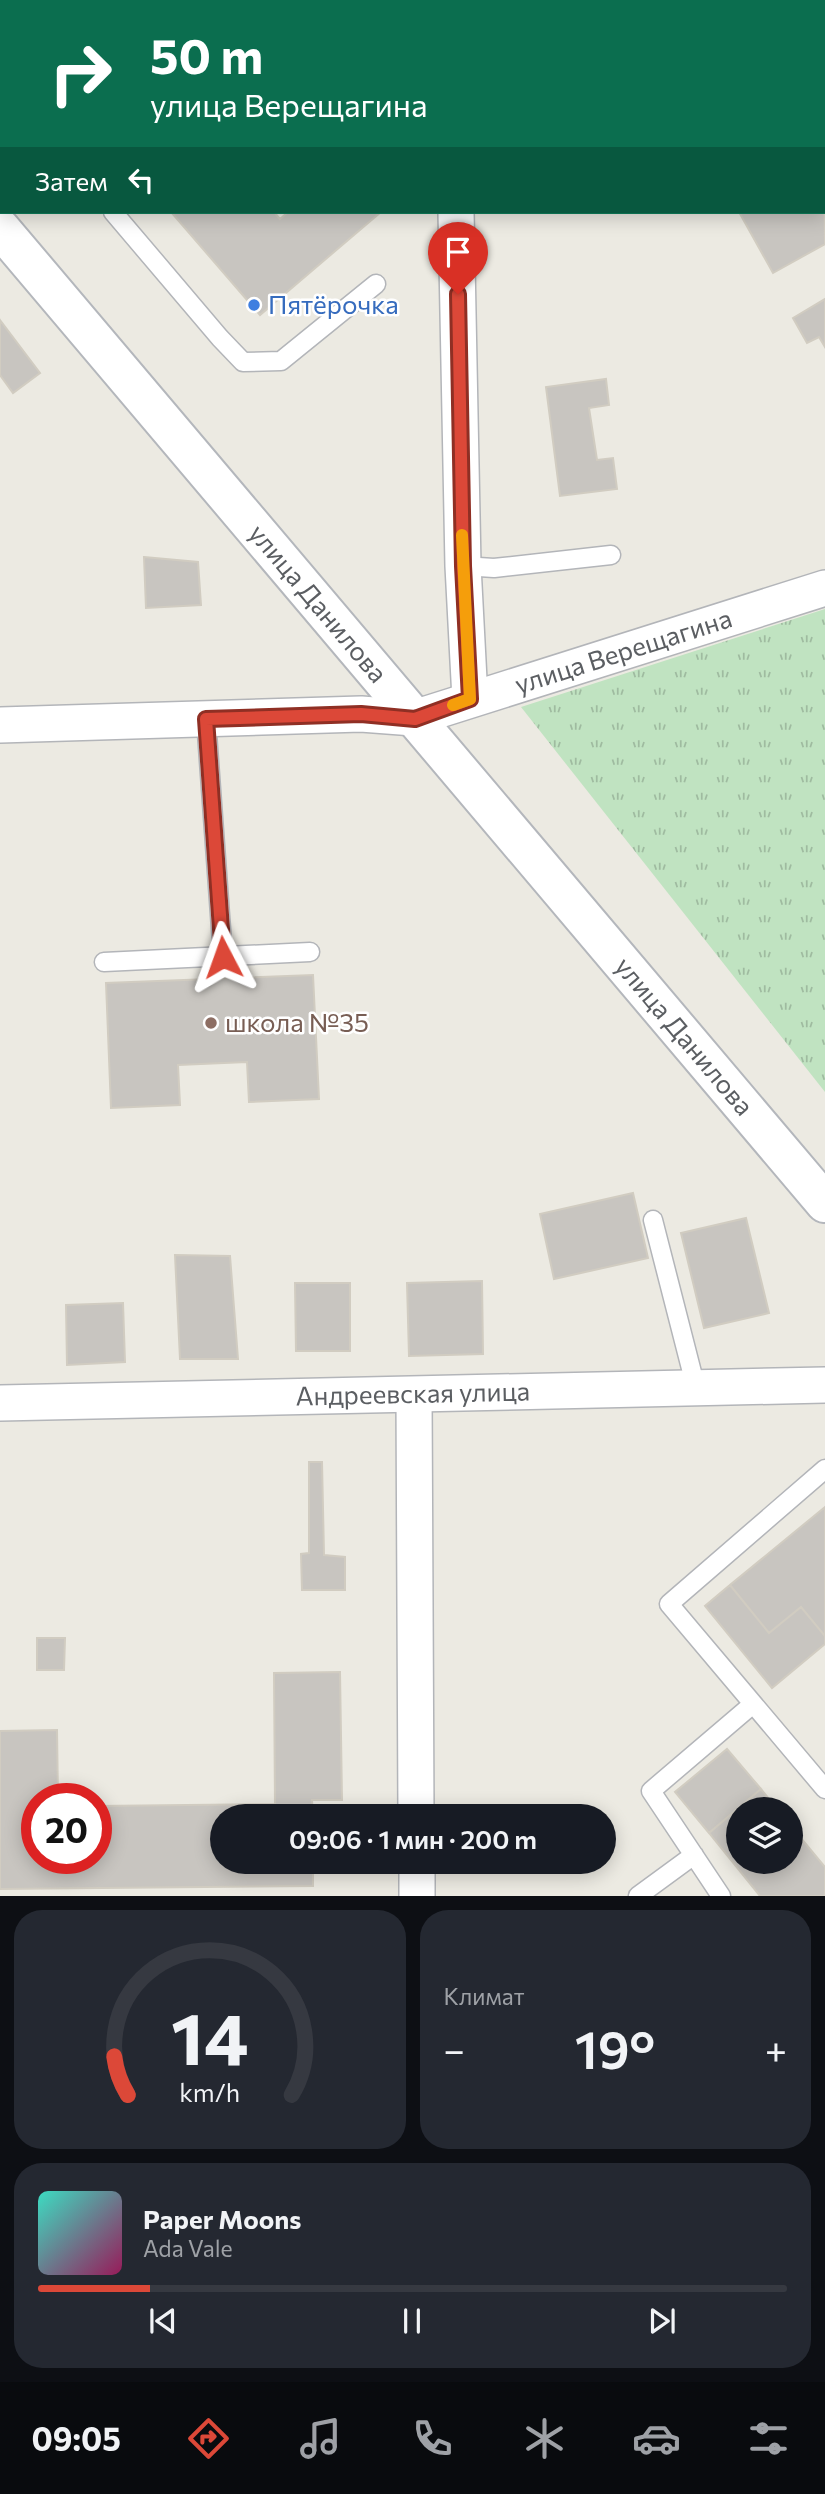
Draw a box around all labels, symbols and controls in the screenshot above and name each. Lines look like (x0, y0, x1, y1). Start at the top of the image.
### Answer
text: 50 m (150, 24, 263, 84)
icon: right (35, 28, 126, 119)
text: улица Верещагина (150, 84, 428, 124)
icon: left (122, 161, 160, 199)
text: Затем (35, 165, 108, 196)
pin (428, 222, 488, 294)
icon: arrive (439, 233, 477, 271)
place label: Пятёрочка (268, 288, 399, 319)
marker: Пятёрочка (246, 297, 262, 313)
street label: улица Данилова (243, 517, 395, 688)
street label: улица Верещагина (511, 602, 735, 699)
position arrow (186, 920, 260, 994)
street label: улица Данилова (610, 950, 761, 1121)
place label: школа №35 (225, 1006, 369, 1037)
marker: школа №35 (203, 1015, 219, 1031)
street label: Андреевская улица (295, 1374, 530, 1411)
speed limit sign: 20 (21, 1783, 112, 1874)
map controls (726, 1797, 803, 1874)
button: layers (726, 1797, 803, 1874)
text: 09:06 · 1 мин · 200 m (289, 1823, 537, 1854)
text: Климат (444, 1982, 525, 2010)
text: 14 (171, 1992, 249, 2081)
text: 19° (575, 2016, 655, 2080)
text: − (444, 2025, 465, 2072)
text: + (765, 2025, 787, 2072)
text: km/h (179, 2077, 240, 2107)
text: Paper Moons (143, 2203, 301, 2234)
text: Ada Vale (143, 2234, 233, 2262)
icon: previous (144, 2302, 182, 2340)
icon: pause (393, 2302, 431, 2340)
icon: next (643, 2302, 681, 2340)
icon: directions (184, 2414, 233, 2463)
icon: music (296, 2414, 345, 2463)
icon: phone (408, 2414, 457, 2463)
icon: climate (520, 2414, 569, 2463)
icon: car (632, 2414, 681, 2463)
icon: filters (744, 2414, 793, 2463)
text: 09:05 (32, 2418, 121, 2458)

